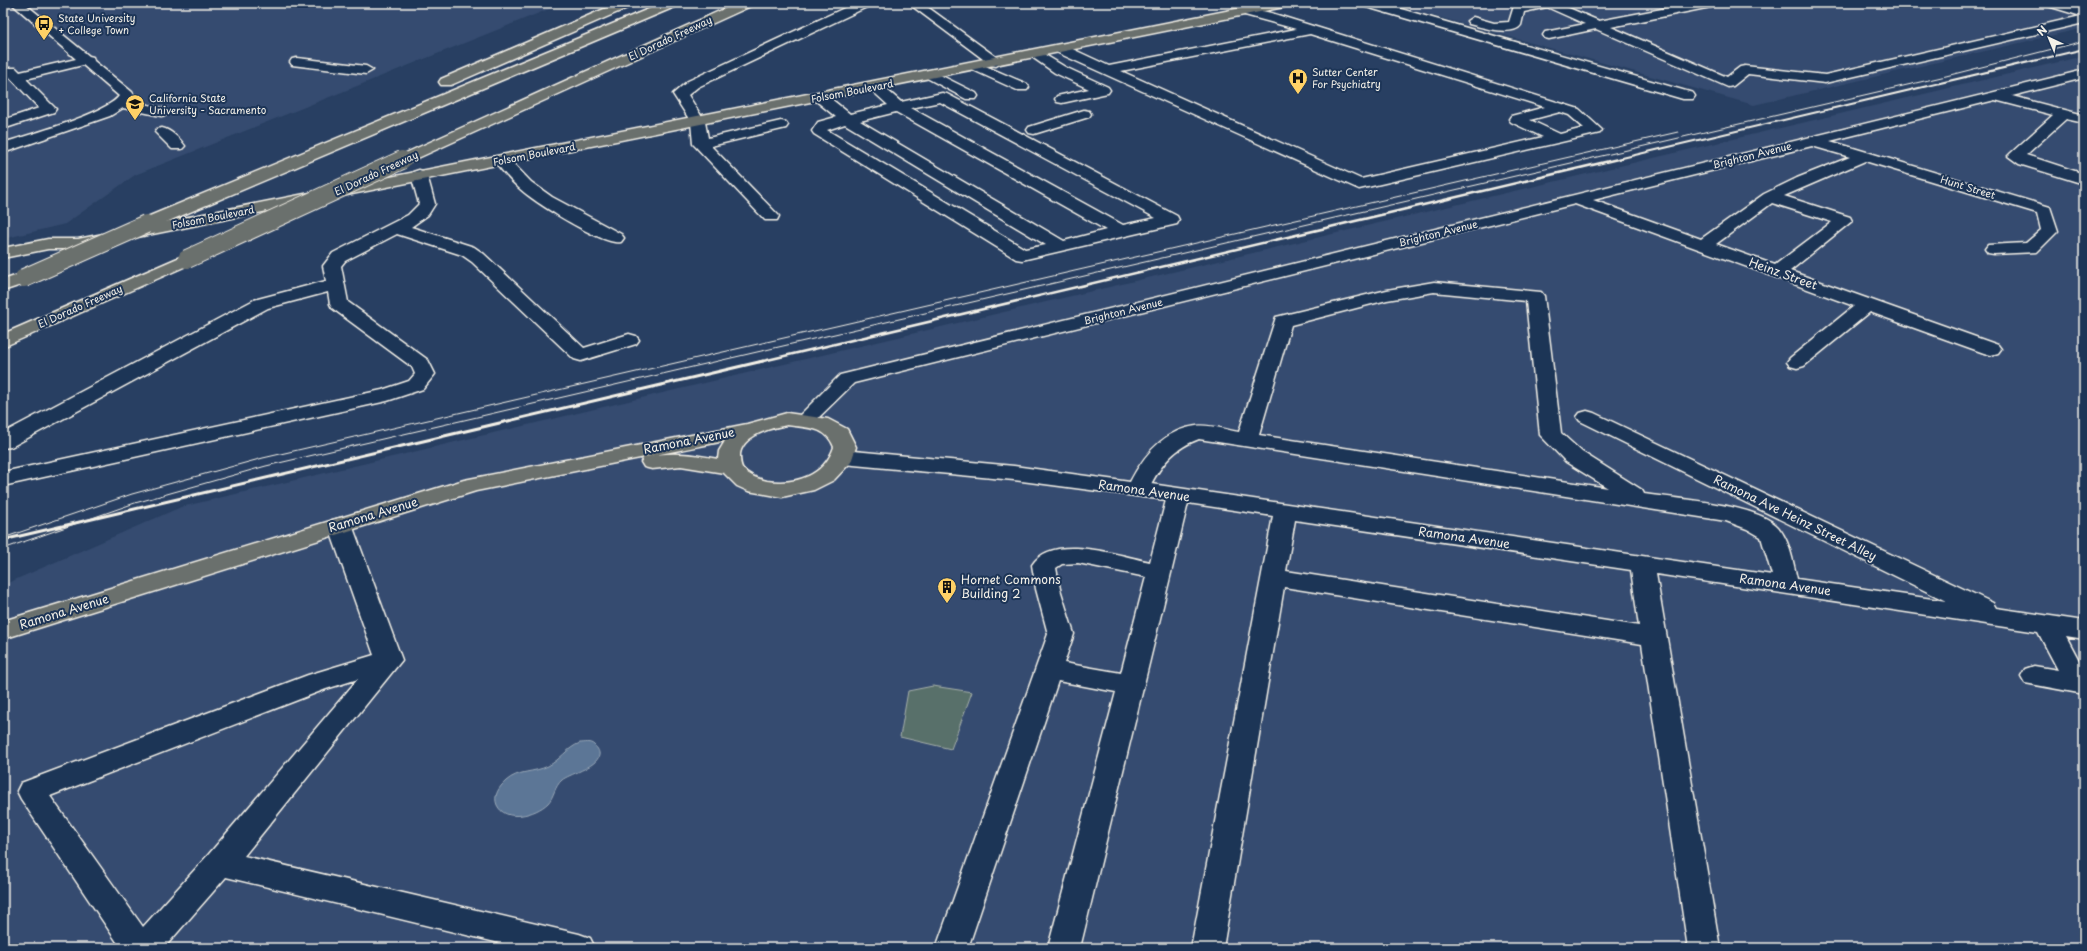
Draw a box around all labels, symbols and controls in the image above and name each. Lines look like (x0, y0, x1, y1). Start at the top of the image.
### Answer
place label: State University + College Town (58, 10, 136, 37)
street label: El Dorado Freeway (625, 11, 714, 64)
bus stop icon: State University + College Town (33, 13, 55, 41)
north arrow (2029, 18, 2069, 58)
text: N (2033, 21, 2051, 40)
place label: Sutter Center For Psychiatry (1312, 64, 1381, 92)
hospital icon: Sutter Center For Psychiatry (1287, 67, 1309, 95)
street label: Folsom Boulevard (809, 75, 894, 106)
place label: California State University - Sacramento (149, 90, 267, 117)
school or university icon: California State University - Sacramento (124, 93, 146, 121)
street label: Brighton Avenue (1711, 137, 1793, 172)
street label: Folsom Boulevard (491, 138, 576, 169)
street label: El Dorado Freeway (331, 146, 420, 199)
street label: Hunt Street (1939, 171, 1997, 202)
street label: Folsom Boulevard (170, 201, 255, 232)
street label: Brighton Avenue (1397, 215, 1479, 250)
street label: Heinz Street (1747, 252, 1820, 294)
street label: El Dorado Freeway (35, 280, 125, 331)
street label: Brighton Avenue (1082, 293, 1164, 328)
street label: Ramona Avenue (642, 422, 736, 458)
street label: Ramona Ave Heinz Street Alley (1711, 470, 1880, 565)
street label: Ramona Avenue (1097, 475, 1192, 505)
street label: Ramona Avenue (326, 492, 420, 536)
street label: Ramona Avenue (1417, 522, 1512, 552)
street label: Ramona Avenue (1738, 569, 1833, 599)
place label: Hornet Commons Building 2 (961, 570, 1061, 602)
building icon: Hornet Commons Building 2 (936, 576, 958, 604)
street label: Ramona Avenue (17, 589, 111, 633)

